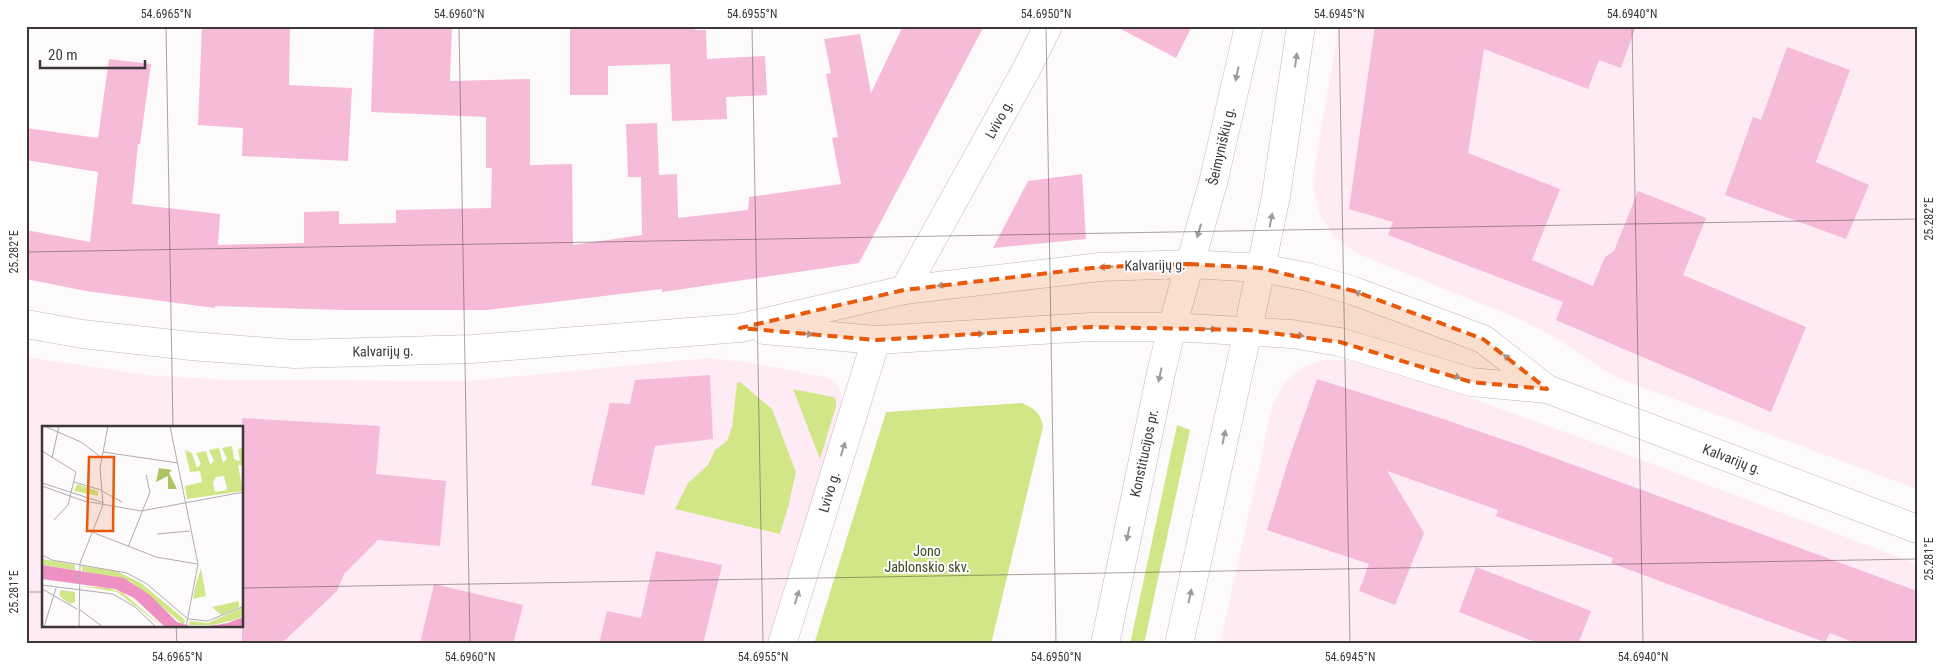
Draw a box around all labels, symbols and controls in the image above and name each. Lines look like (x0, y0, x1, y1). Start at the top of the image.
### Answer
text: 54.6965°N (141, 7, 191, 21)
text: 54.6960°N (434, 7, 484, 21)
text: 54.6955°N (727, 7, 777, 21)
text: 54.6950°N (1021, 7, 1071, 21)
text: 54.6945°N (1314, 7, 1364, 21)
text: 54.6940°N (1607, 7, 1657, 21)
scale bar (40, 38, 145, 70)
text: 20 m (48, 46, 78, 64)
one-way arrow (1292, 51, 1300, 67)
one-way arrow (1233, 66, 1241, 81)
street label: Lvivo g. (982, 97, 1016, 141)
street label: Šeimyniškių g. (1203, 105, 1238, 187)
text: 25.282°E (1922, 197, 1936, 241)
one-way arrow (1267, 213, 1275, 228)
one-way arrow (1194, 224, 1202, 239)
text: 25.282°E (7, 230, 21, 274)
street label: Kalvarijų g. (1124, 256, 1186, 274)
one-way arrow (1097, 263, 1113, 271)
one-way arrow (936, 281, 952, 289)
one-way arrow (1354, 290, 1369, 297)
one-way arrow (1202, 325, 1218, 333)
one-way arrow (798, 330, 814, 338)
one-way arrow (969, 330, 985, 338)
one-way arrow (1289, 331, 1305, 339)
street label: Kalvarijų g. (352, 342, 414, 360)
one-way arrow (1502, 354, 1516, 364)
one-way arrow (1156, 367, 1164, 383)
one-way arrow (1447, 373, 1462, 381)
street label: Konstitucijos pr. (1127, 408, 1161, 498)
inset map (42, 426, 244, 628)
one-way arrow (1220, 430, 1228, 445)
one-way arrow (839, 441, 847, 456)
street label: Kalvarijų g. (1700, 441, 1764, 477)
street label: Lvivo g. (815, 470, 843, 514)
one-way arrow (1124, 526, 1132, 541)
text: 25.281°E (1922, 537, 1936, 581)
park label: Jono Jablonskio skv. (884, 543, 970, 575)
text: 25.281°E (7, 570, 21, 614)
one-way arrow (1186, 589, 1194, 604)
one-way arrow (793, 590, 801, 605)
text: 54.6965°N (152, 650, 202, 664)
text: 54.6960°N (445, 650, 495, 664)
text: 54.6955°N (738, 650, 788, 664)
text: 54.6950°N (1031, 650, 1081, 664)
text: 54.6945°N (1325, 650, 1375, 664)
text: 54.6940°N (1618, 650, 1668, 664)

